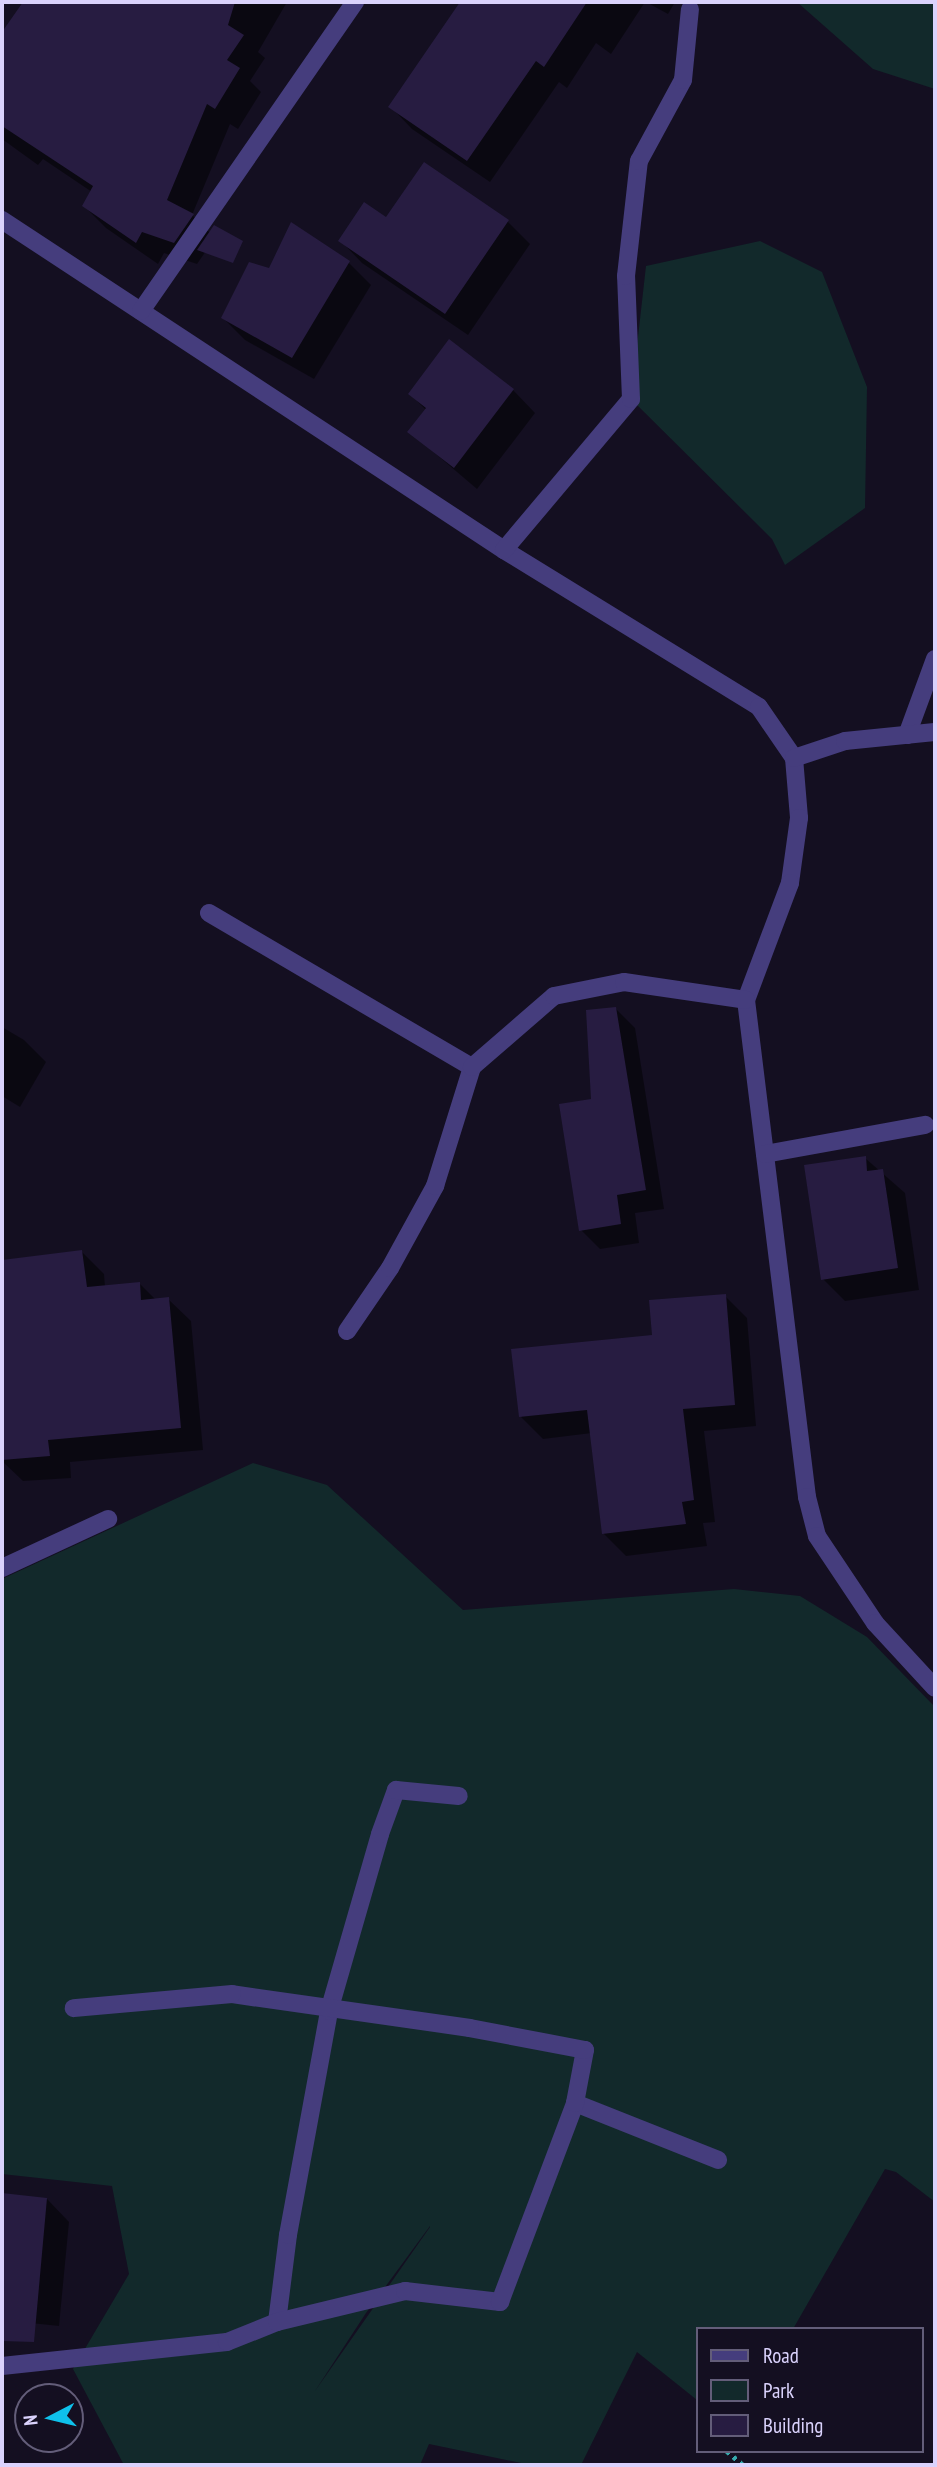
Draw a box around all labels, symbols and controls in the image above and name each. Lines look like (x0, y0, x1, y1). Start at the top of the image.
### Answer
legend (696, 2327, 923, 2453)
text: Road (763, 2342, 799, 2369)
text: Park (763, 2377, 794, 2404)
north arrow (14, 2383, 84, 2453)
text: Building (763, 2412, 823, 2439)
text: N (18, 2414, 43, 2427)

